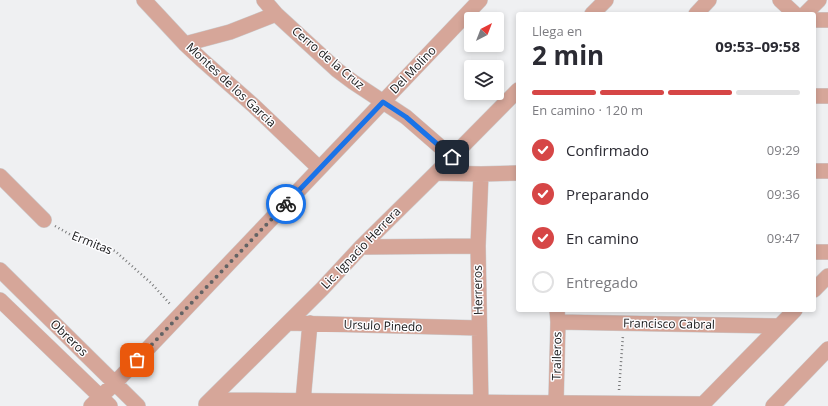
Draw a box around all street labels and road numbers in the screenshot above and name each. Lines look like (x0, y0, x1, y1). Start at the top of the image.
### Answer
street label: Cerro de la Cruz (288, 22, 369, 93)
street label: Montes de los Garcia (183, 38, 280, 131)
street label: Del Molino (386, 42, 440, 97)
street label: Lic. Ignacio Herrera (317, 203, 404, 292)
street label: Ermitas (69, 227, 115, 258)
street label: Herreros (469, 265, 486, 315)
street label: Francisco Cabral (623, 314, 715, 333)
street label: Obreros (47, 315, 92, 360)
street label: Ursulo Pinedo (343, 316, 423, 335)
street label: Traileros (548, 331, 565, 381)

